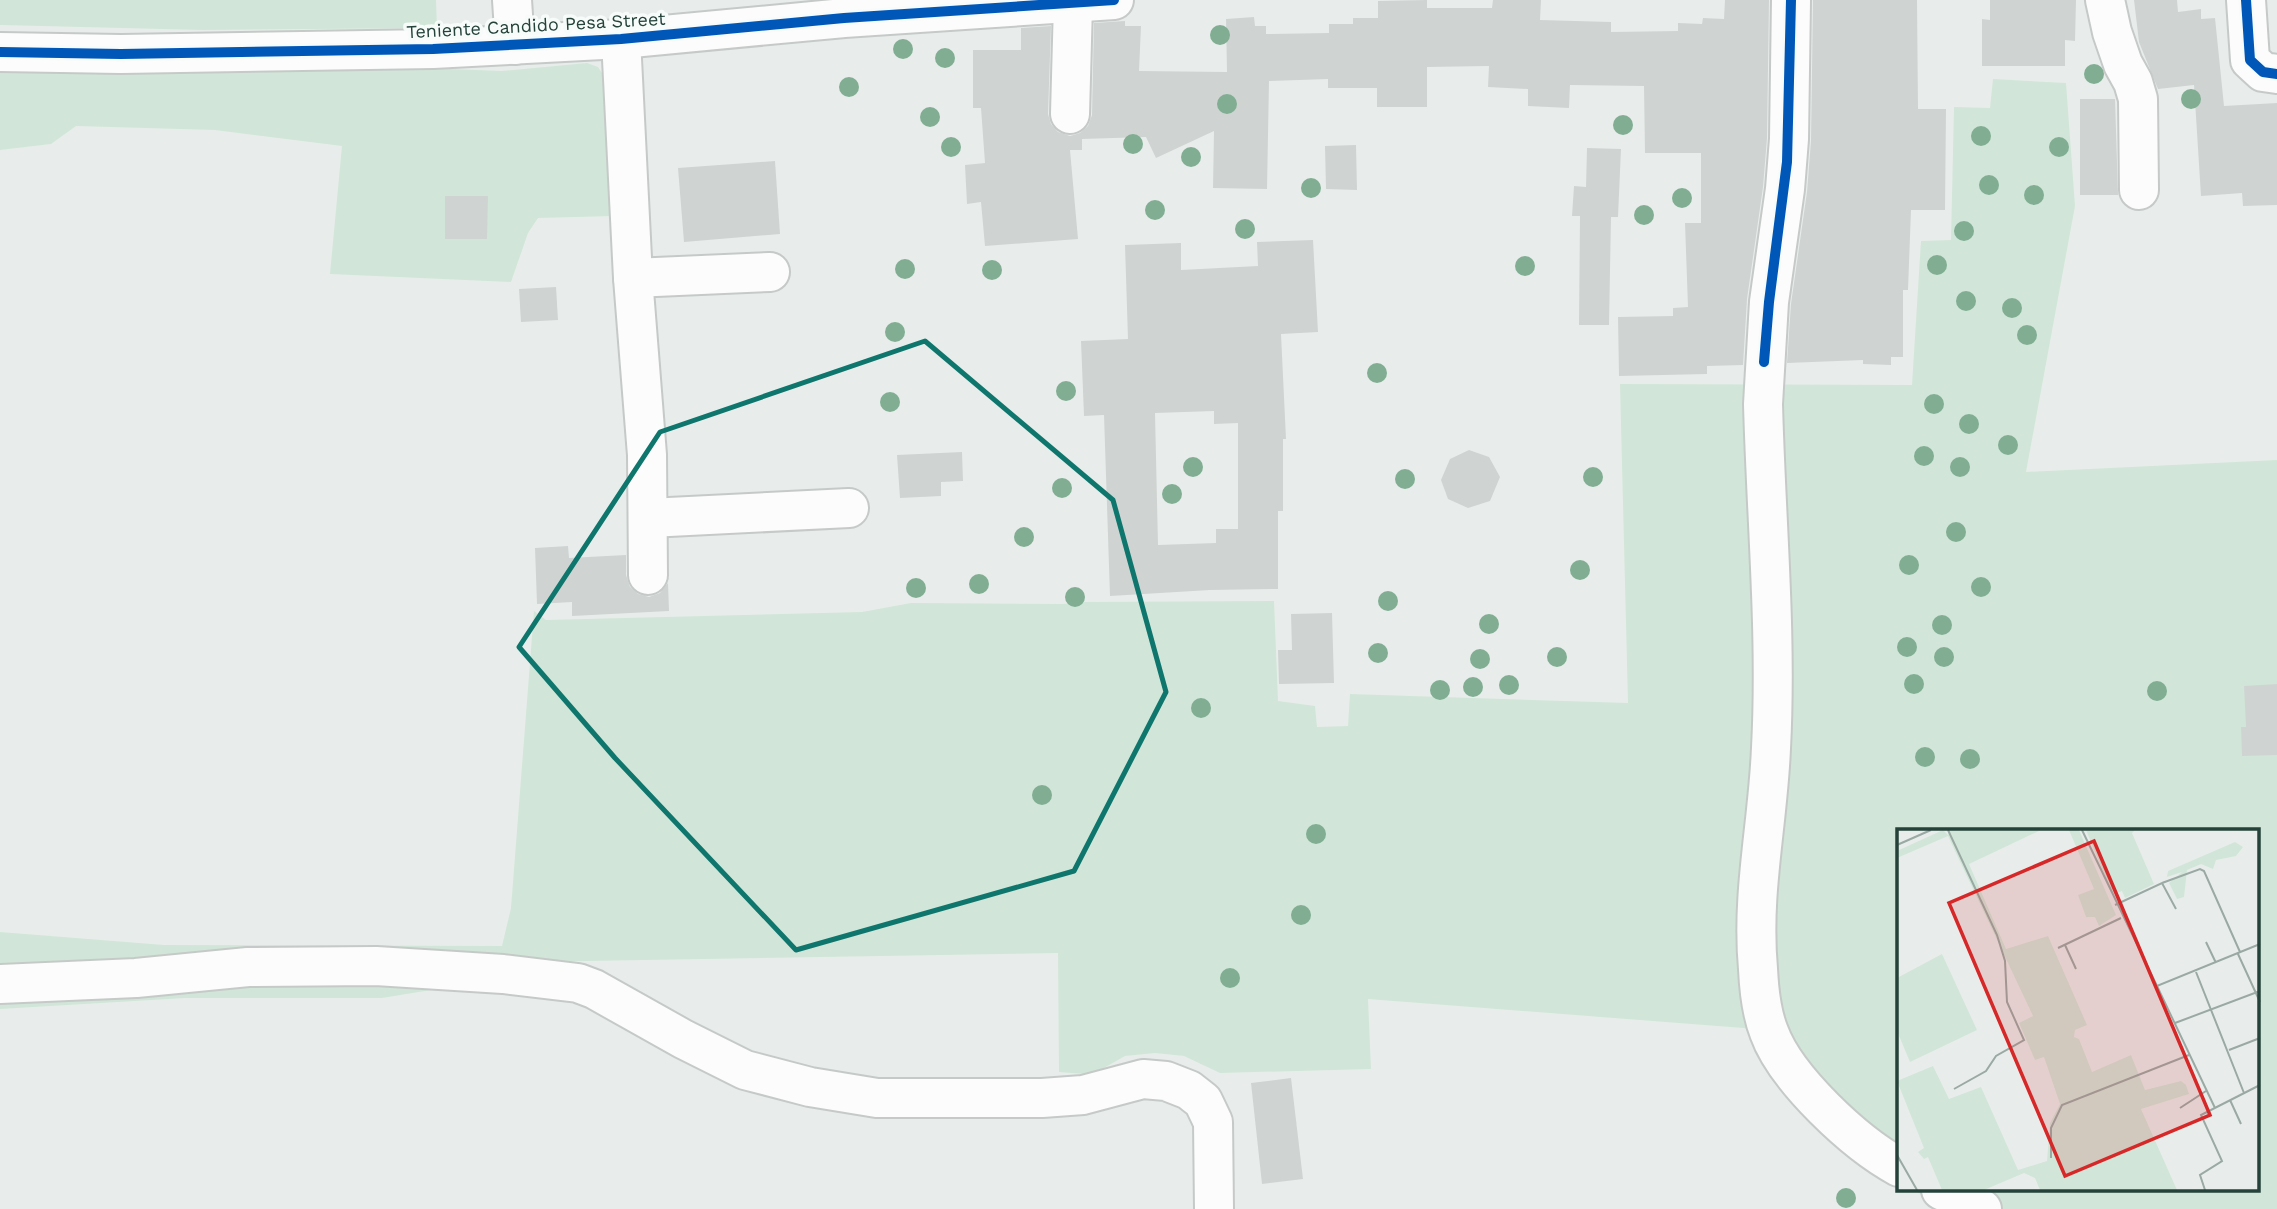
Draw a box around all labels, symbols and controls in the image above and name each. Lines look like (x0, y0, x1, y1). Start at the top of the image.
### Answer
street label: Teniente Candido Pesa Street (406, 8, 667, 42)
inset map (1897, 829, 2260, 1192)

